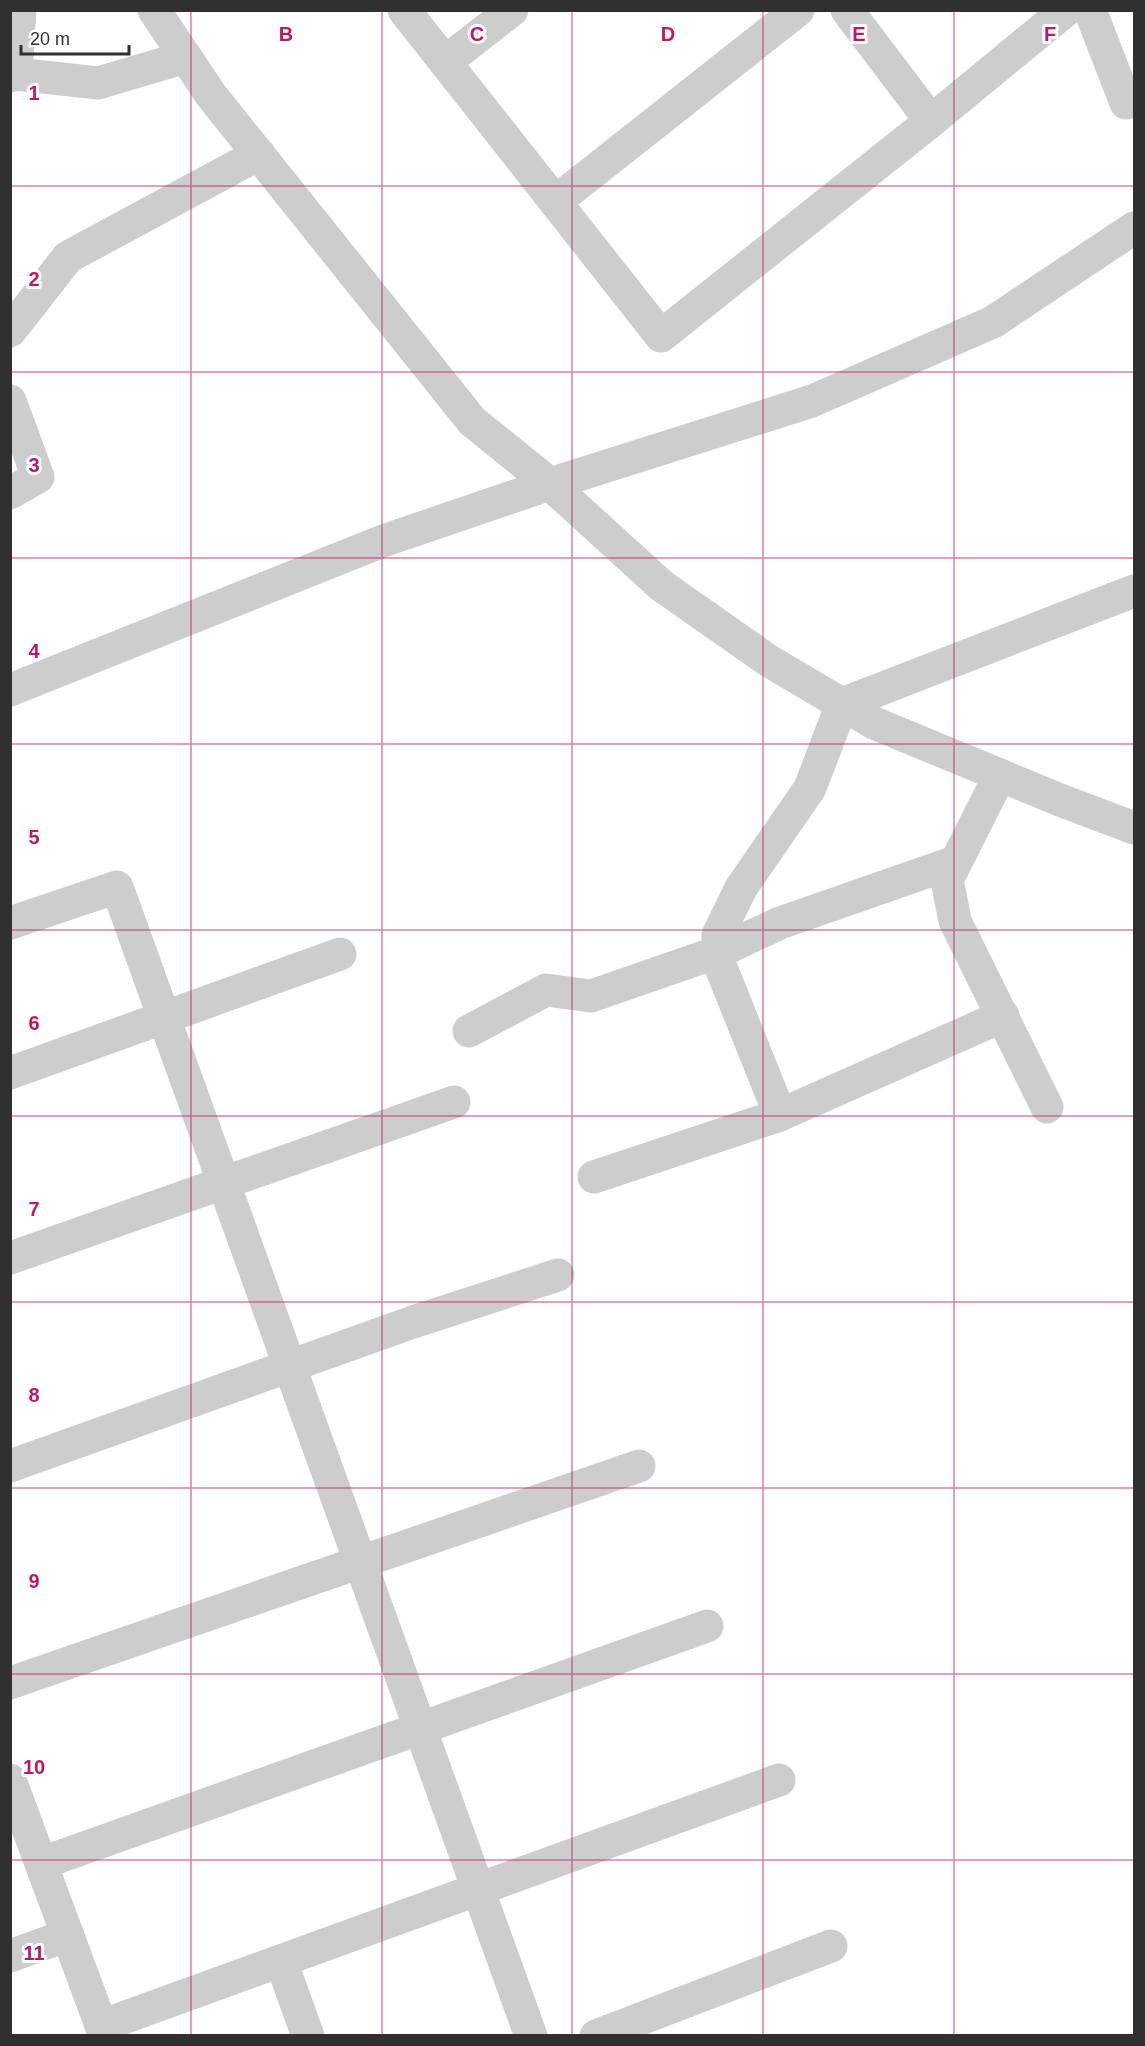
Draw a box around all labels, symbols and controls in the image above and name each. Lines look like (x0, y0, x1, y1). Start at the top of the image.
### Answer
scale bar (21, 18, 129, 56)
text: B (279, 23, 293, 45)
text: C (470, 23, 484, 45)
text: D (661, 23, 675, 45)
text: E (852, 23, 866, 45)
text: F (1044, 23, 1056, 45)
text: 20 m (30, 29, 70, 49)
text: 1 (28, 82, 40, 104)
text: 2 (28, 268, 40, 290)
text: 3 (28, 454, 40, 476)
text: 4 (28, 640, 40, 662)
text: 5 (28, 826, 40, 848)
text: 6 (28, 1012, 40, 1034)
text: 7 (28, 1198, 40, 1220)
text: 8 (28, 1384, 40, 1406)
text: 9 (28, 1570, 40, 1592)
text: 10 (23, 1756, 45, 1778)
text: 11 (23, 1942, 45, 1964)

